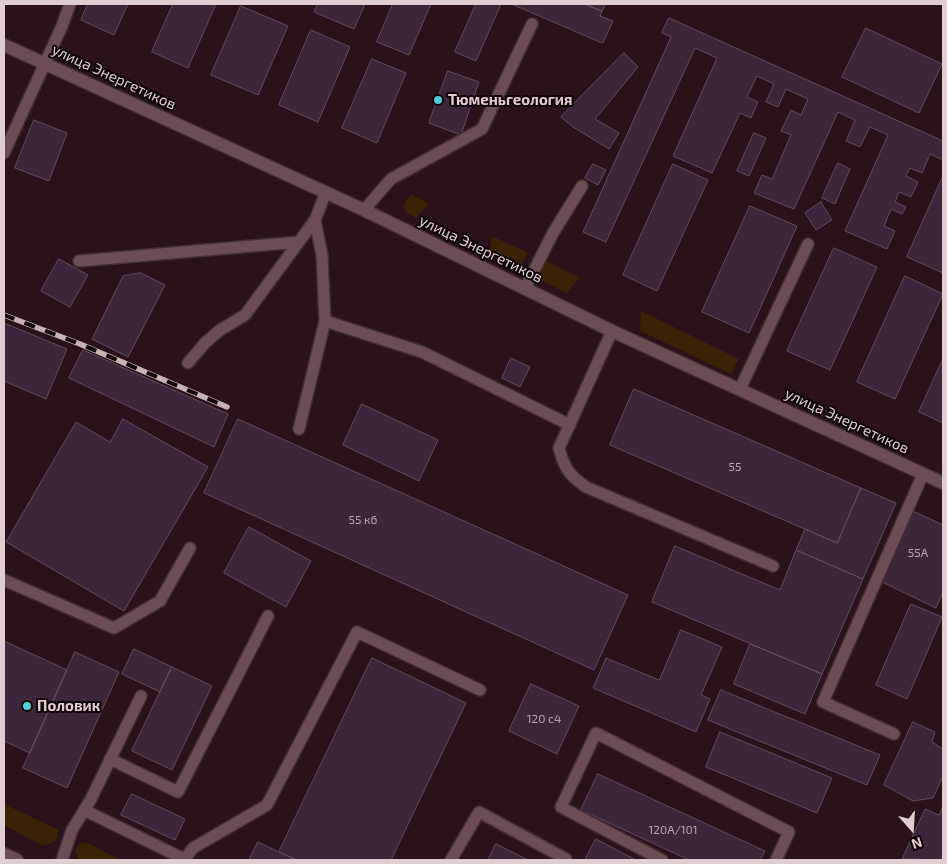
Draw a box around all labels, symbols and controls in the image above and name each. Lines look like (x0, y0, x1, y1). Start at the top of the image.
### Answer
street label: улица Энергетиков (49, 40, 179, 114)
place label: Тюменьгеология (448, 91, 572, 109)
marker: Тюменьгеология (432, 94, 444, 106)
street label: улица Энергетиков (416, 211, 546, 287)
street label: улица Энергетиков (782, 384, 912, 458)
house number: 55 (729, 460, 741, 474)
house number: 55 к6 (349, 513, 377, 527)
house number: 55А (908, 546, 928, 560)
place label: Половик (37, 697, 100, 715)
marker: Половик (21, 700, 33, 712)
house number: 120 с4 (527, 712, 561, 726)
north arrow (887, 804, 937, 854)
house number: 120А/101 (648, 823, 698, 837)
text: N (910, 834, 925, 853)

